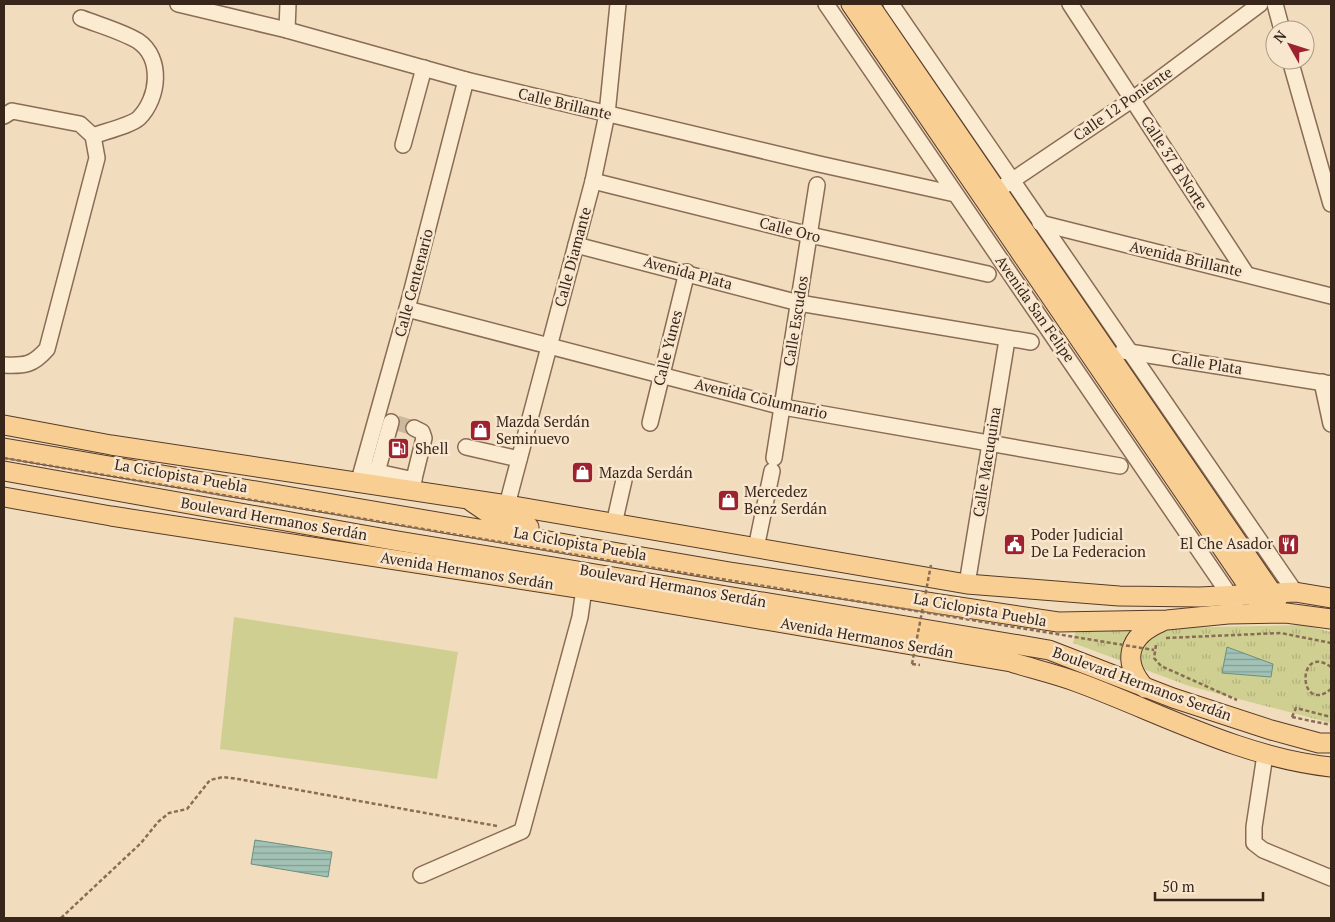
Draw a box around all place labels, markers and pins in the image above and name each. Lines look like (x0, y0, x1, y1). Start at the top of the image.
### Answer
place label: Mazda Serdán Seminuevo (496, 411, 590, 448)
shop icon: Mazda Serdán Seminuevo (468, 419, 492, 443)
fuel station icon: Shell (387, 437, 411, 461)
place label: Shell (415, 438, 448, 458)
shop icon: Mazda Serdán (571, 461, 595, 485)
place label: Mazda Serdán (599, 462, 693, 482)
place label: Mercedez Benz Serdán (744, 481, 827, 518)
shop icon: Mercedez Benz Serdán (716, 489, 740, 513)
place label: Poder Judicial De La Federacion (1031, 524, 1146, 561)
public building icon: Poder Judicial De La Federacion (1003, 532, 1027, 556)
restaurant icon: El Che Asador (1277, 532, 1301, 556)
place label: El Che Asador (1180, 533, 1273, 553)

